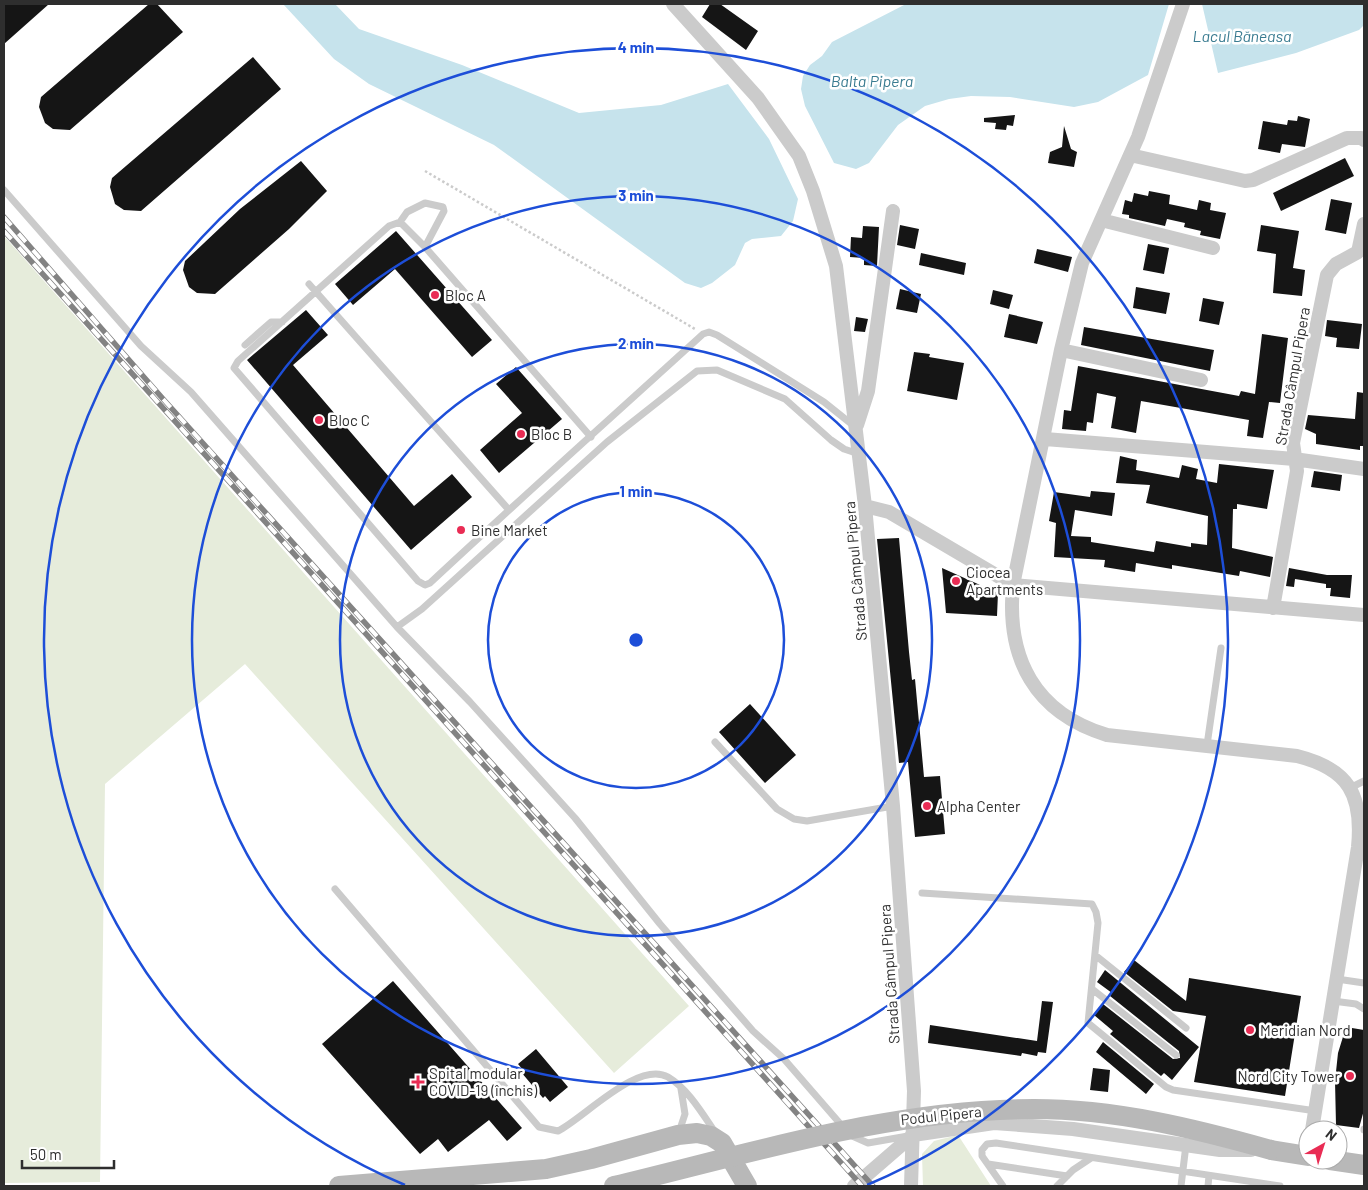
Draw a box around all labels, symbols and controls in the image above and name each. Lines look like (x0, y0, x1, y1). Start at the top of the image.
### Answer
water label: Lacul Băneasa (1193, 26, 1291, 45)
text: 4 min (618, 38, 654, 56)
water label: Balta Pipera (831, 71, 913, 90)
text: 3 min (618, 186, 654, 204)
place label: Bloc A (445, 286, 486, 304)
marker: Bloc A (429, 289, 441, 301)
street label: Strada Câmpul Pipera (1271, 306, 1313, 446)
text: 2 min (618, 334, 654, 352)
place label: Bloc C (329, 411, 370, 429)
marker: Bloc C (313, 414, 325, 426)
place label: Bloc B (531, 425, 572, 443)
marker: Bloc B (515, 428, 527, 440)
text: 1 min (620, 482, 652, 500)
street label: Strada Câmpul Pipera (840, 500, 870, 642)
place label: Bine Market (471, 521, 548, 539)
marker: Bine Market (455, 524, 467, 536)
place label: Ciocea Apartments (966, 563, 1043, 598)
marker: Ciocea Apartments (950, 575, 962, 587)
centre of rings (627, 631, 645, 649)
place label: Alpha Center (937, 797, 1021, 815)
marker: Alpha Center (921, 800, 933, 812)
street label: Strada Câmpul Pipera (875, 904, 903, 1044)
place label: Meridian Nord (1260, 1021, 1351, 1039)
marker: Meridian Nord (1244, 1024, 1256, 1036)
place label: Spital modular COVID-19 (închis) (429, 1064, 537, 1099)
place label: Nord City Tower (1237, 1067, 1341, 1085)
marker: Nord City Tower (1344, 1070, 1356, 1082)
marker: Spital modular COVID-19 (închis) (411, 1075, 425, 1089)
street label: Podul Pipera (900, 1102, 982, 1128)
north arrow (1298, 1120, 1348, 1170)
text: N (1323, 1125, 1340, 1144)
scale bar (22, 1138, 115, 1170)
text: 50 m (30, 1145, 62, 1163)

